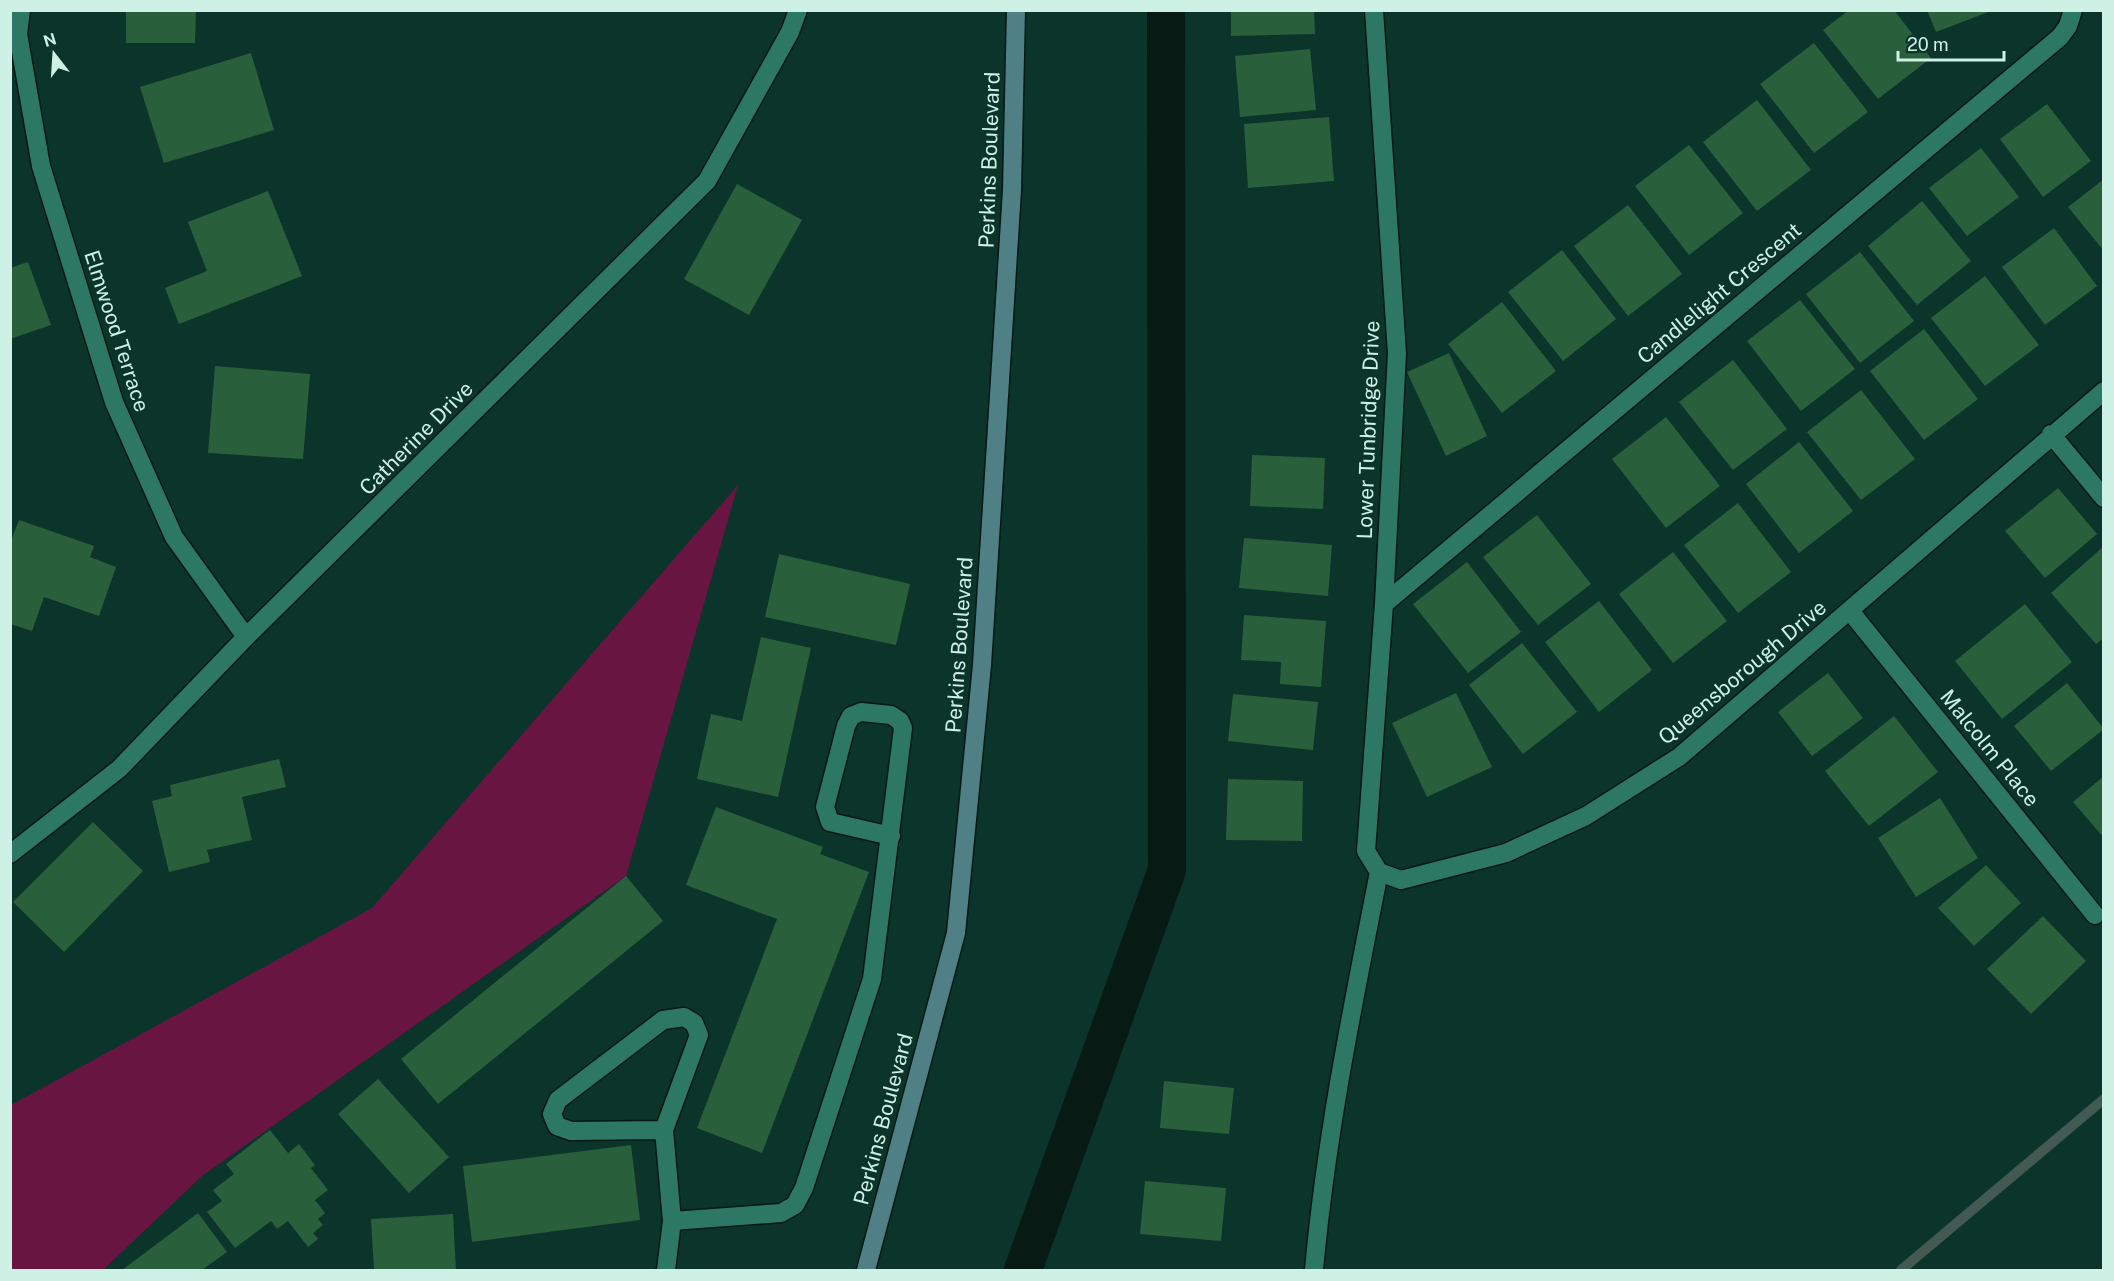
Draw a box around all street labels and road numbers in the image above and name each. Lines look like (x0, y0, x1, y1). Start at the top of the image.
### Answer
street label: Perkins Boulevard (973, 71, 1005, 249)
street label: Candlelight Crescent (1632, 217, 1806, 369)
street label: Elmwood Terrace (79, 247, 155, 415)
street label: Lower Tunbridge Drive (1352, 320, 1384, 540)
street label: Catherine Drive (354, 376, 478, 500)
street label: Perkins Boulevard (940, 556, 978, 734)
street label: Queensborough Drive (1653, 595, 1831, 749)
street label: Malcolm Place (1935, 684, 2045, 812)
street label: Perkins Boulevard (848, 1031, 918, 1207)

